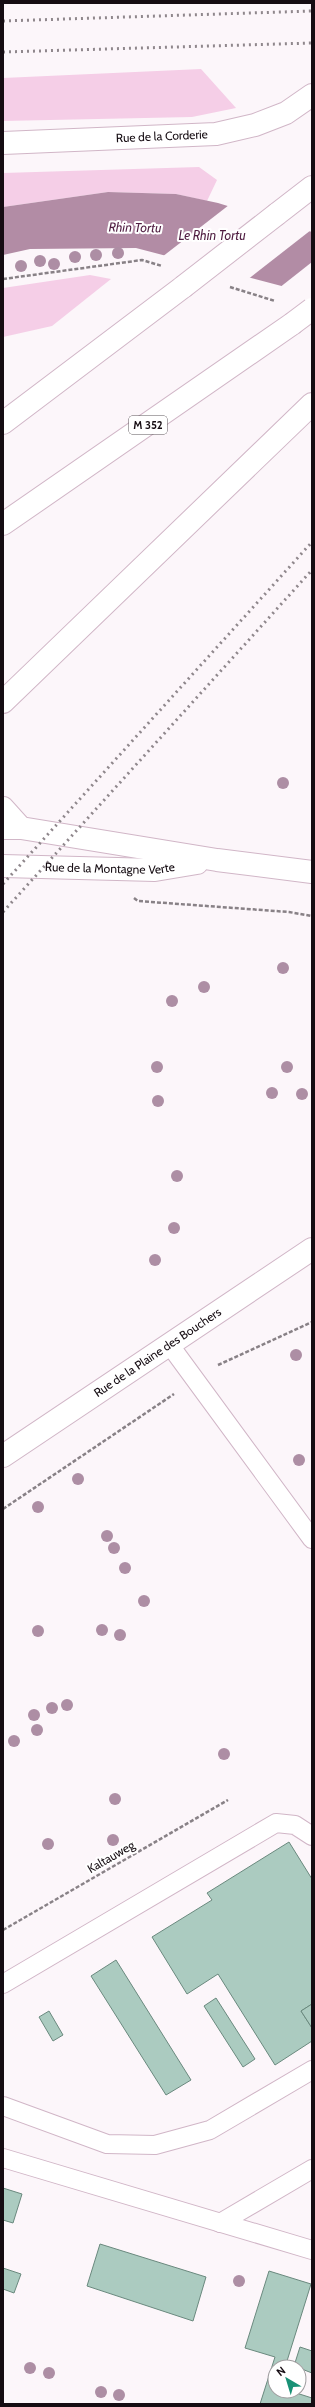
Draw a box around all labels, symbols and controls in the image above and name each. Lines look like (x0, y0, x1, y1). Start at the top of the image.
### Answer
street label: Rue de la Corderie (116, 126, 208, 145)
water label: Rhin Tortu (108, 219, 162, 235)
water label: Le Rhin Tortu (178, 227, 246, 243)
road number: M 352 (129, 416, 167, 434)
street label: Rue de la Montagne Verte (45, 859, 176, 877)
street label: Rue de la Plaine des Bouchers (91, 1304, 224, 1400)
street label: Kaltauweg (84, 1837, 138, 1876)
north arrow (267, 2359, 307, 2399)
text: N (273, 2363, 288, 2379)

